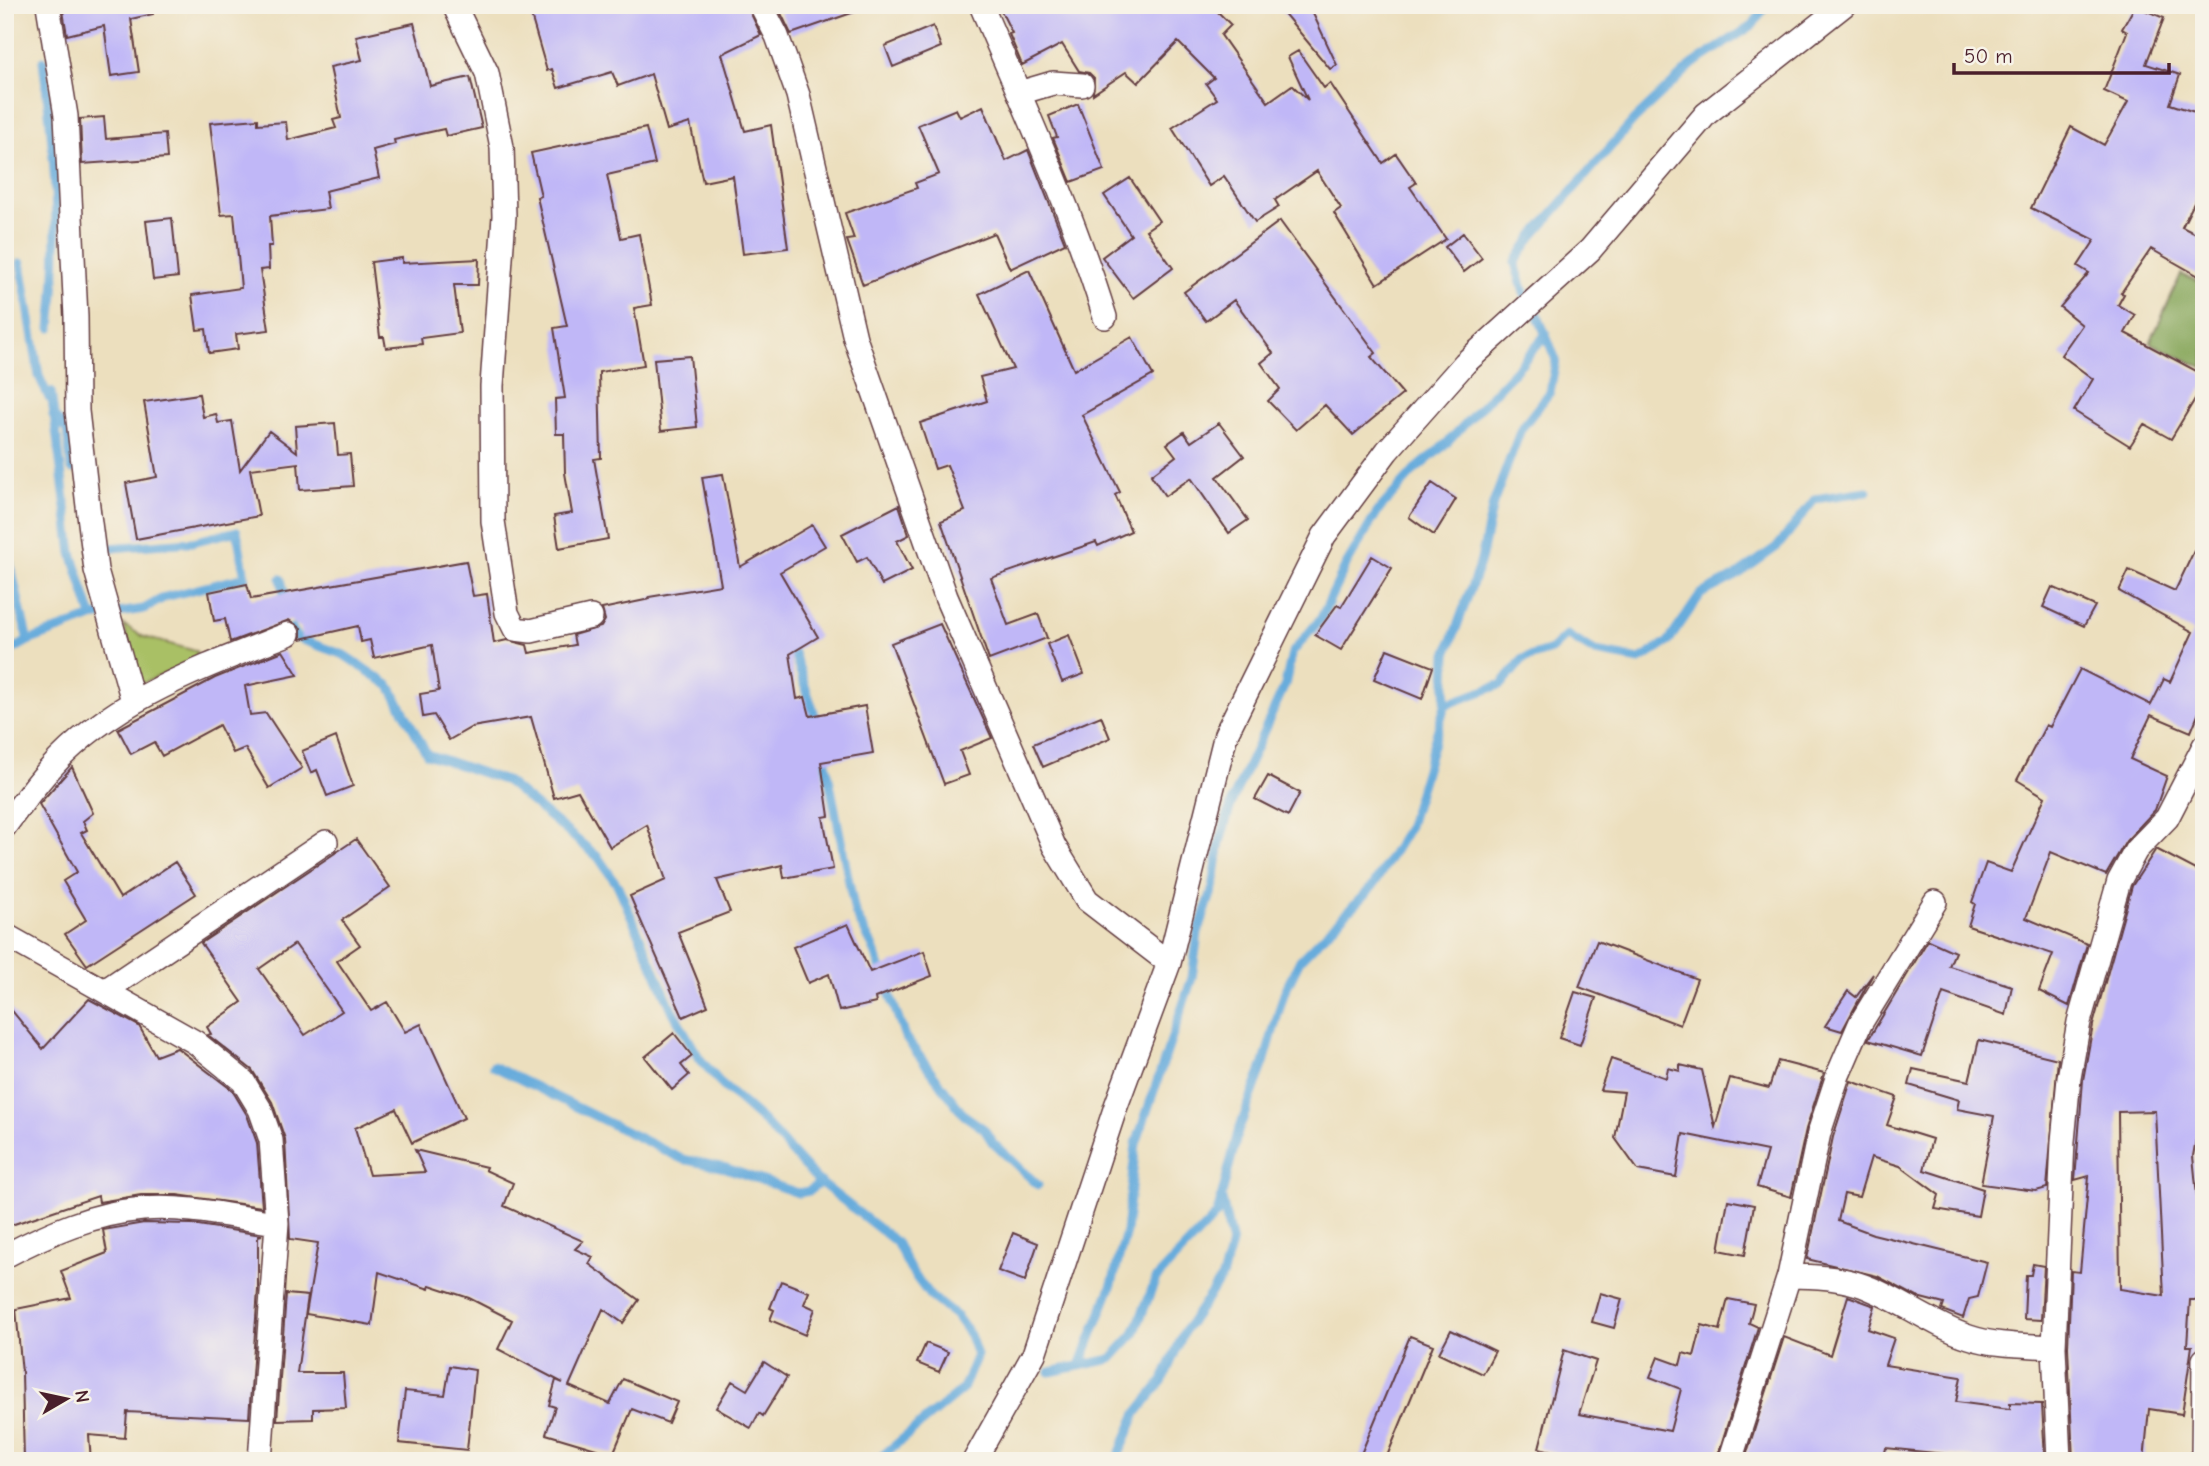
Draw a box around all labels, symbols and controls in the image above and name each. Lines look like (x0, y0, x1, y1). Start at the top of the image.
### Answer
scale bar (1954, 32, 2169, 76)
text: 50 m (1964, 44, 2013, 68)
north arrow (32, 1364, 102, 1434)
text: N (70, 1389, 94, 1404)

